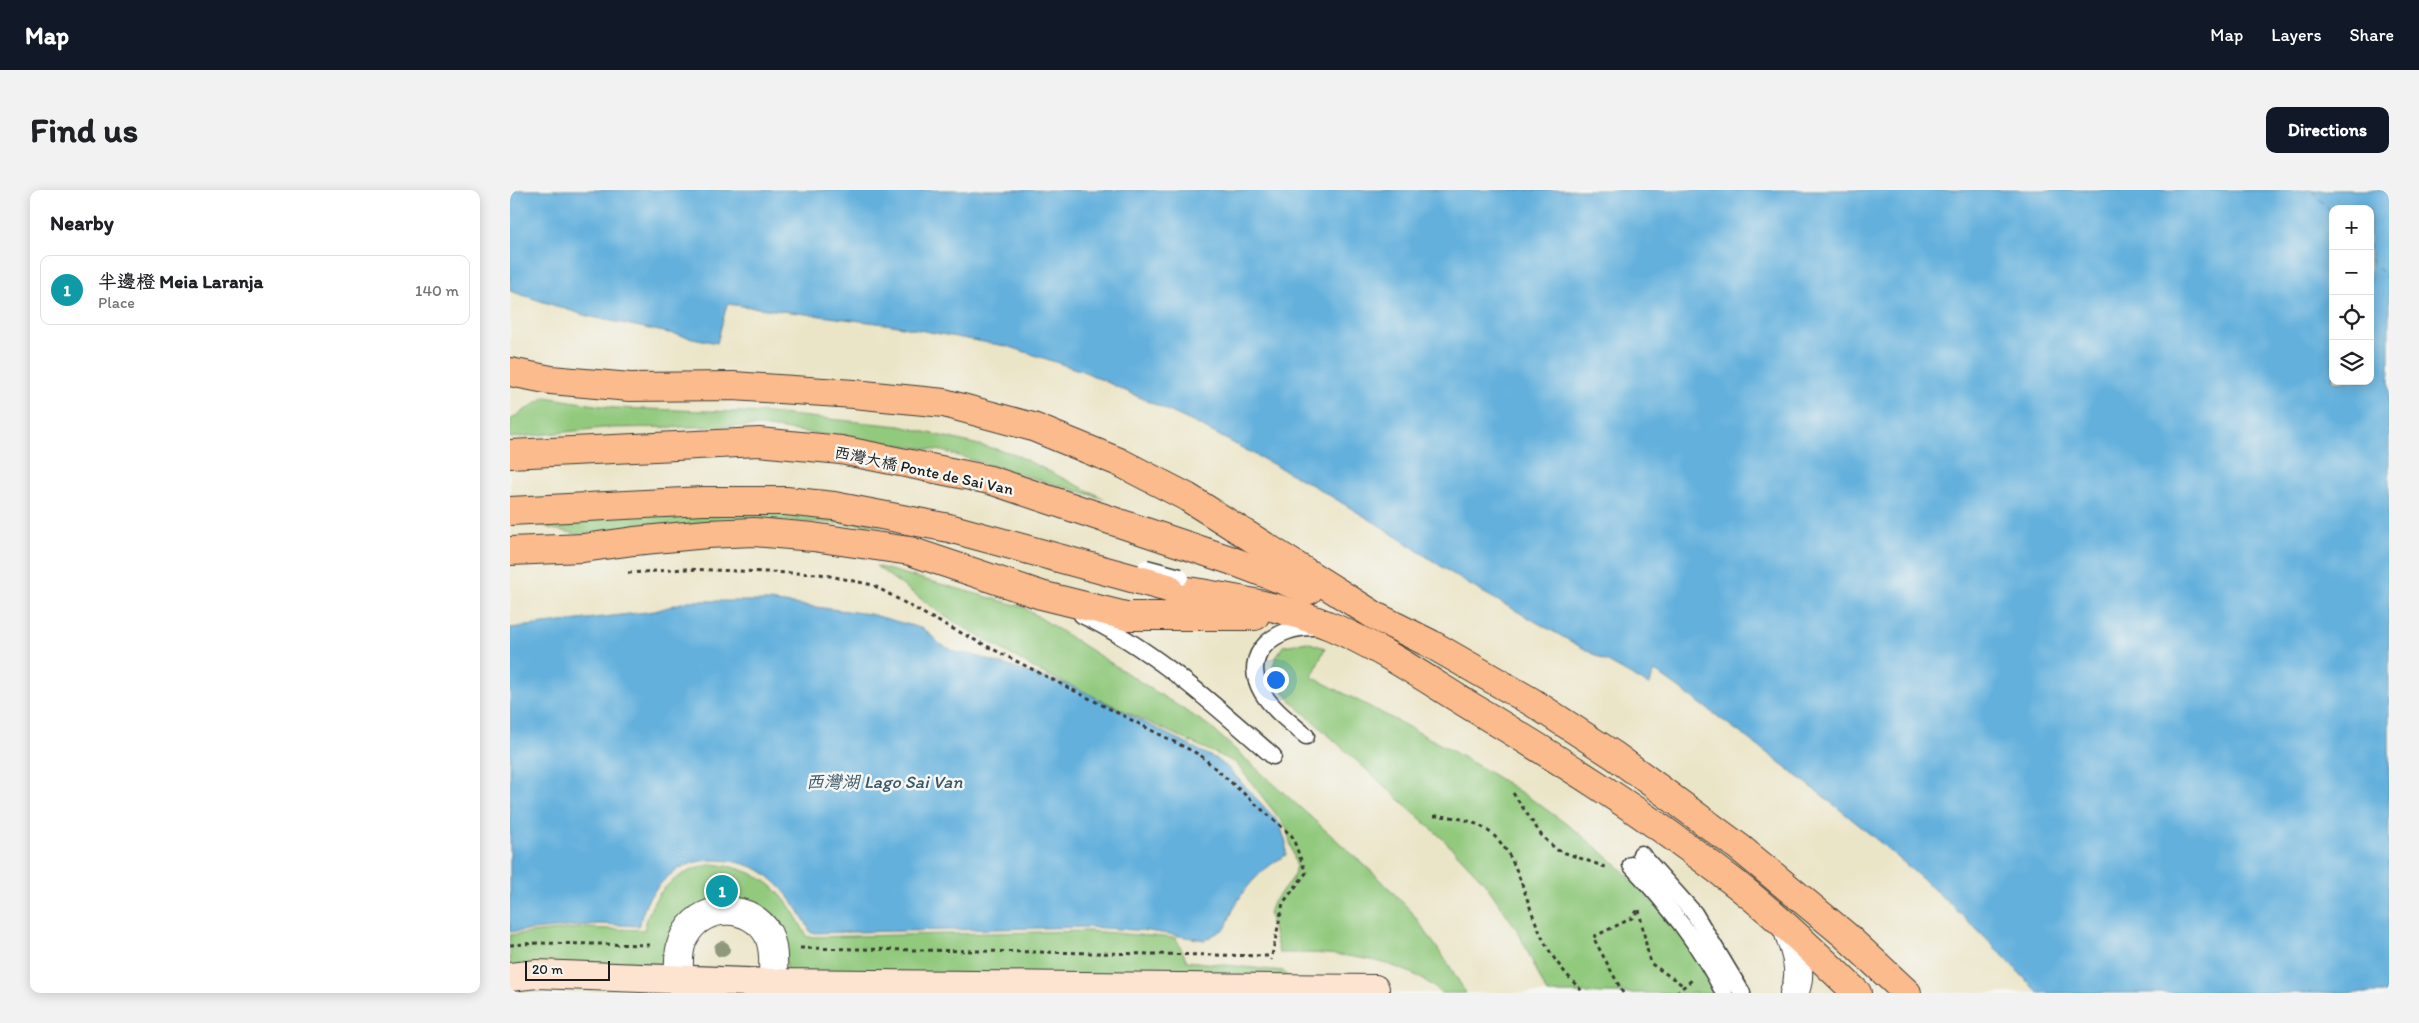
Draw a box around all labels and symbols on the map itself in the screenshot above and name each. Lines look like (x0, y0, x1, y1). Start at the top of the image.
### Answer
street label: 西灣大橋 Ponte de Sai Van (833, 442, 1015, 499)
your location (1263, 667, 1289, 693)
water label: 西灣湖 Lago Sai Van (806, 771, 963, 793)
pin: 1 (706, 872, 738, 910)
scale bar (525, 958, 610, 981)

